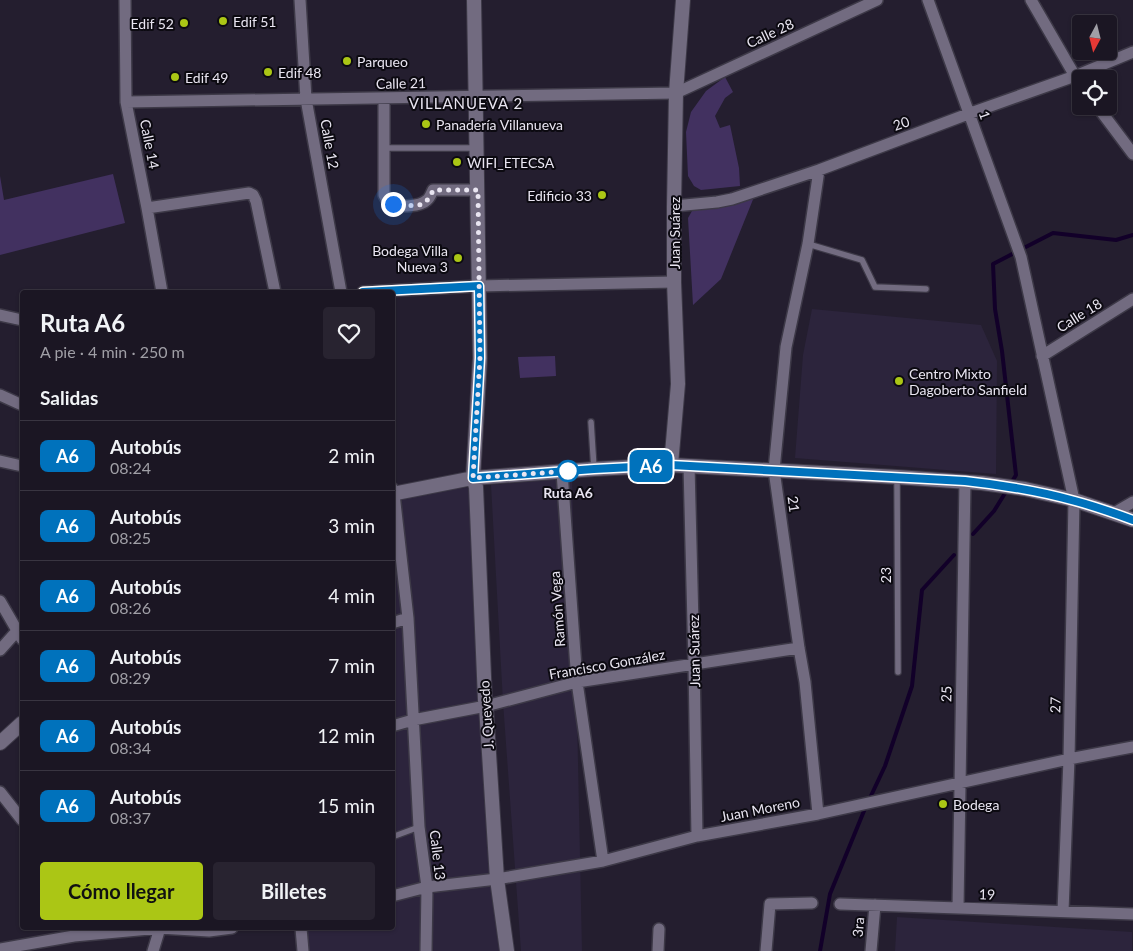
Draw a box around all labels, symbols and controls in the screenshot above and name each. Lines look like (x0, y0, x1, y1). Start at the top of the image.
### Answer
place label: Edif 51 (233, 13, 276, 30)
place label: Edif 52 (131, 15, 174, 32)
marker: Edif 51 (217, 15, 229, 27)
street label: Calle 28 (744, 15, 796, 51)
north arrow (1072, 15, 1118, 60)
map controls (1072, 15, 1117, 115)
marker: Edif 52 (178, 17, 190, 29)
place label: Parqueo (357, 53, 408, 70)
marker: Parqueo (341, 55, 353, 67)
place label: Edif 48 (278, 64, 321, 81)
marker: Edif 48 (262, 66, 274, 78)
place label: Edif 49 (185, 69, 228, 86)
button: locate (1072, 70, 1117, 115)
marker: Edif 49 (169, 71, 181, 83)
street label: Calle 21 (376, 74, 426, 92)
district label: VILLANUEVA 2 (409, 94, 523, 112)
street label: 1 (976, 108, 994, 122)
street label: 20 (890, 112, 912, 134)
place label: Panadería Villanueva (436, 116, 563, 133)
street label: Calle 14 (137, 118, 163, 170)
street label: Calle 12 (317, 118, 343, 170)
marker: Panadería Villanueva (420, 118, 432, 130)
place label: WIFI_ETECSA (467, 154, 555, 171)
marker: WIFI_ETECSA (451, 156, 463, 168)
place label: Edificio 33 (527, 187, 592, 204)
marker: Edificio 33 (596, 189, 608, 201)
your location (381, 192, 406, 217)
street label: Juan Suárez (666, 197, 683, 269)
place label: Bodega Villa Nueva 3 (372, 242, 448, 275)
marker: Bodega Villa Nueva 3 (452, 252, 464, 264)
street label: Calle 18 (1053, 295, 1105, 335)
button: heart (323, 307, 375, 359)
text: Ruta A6 (40, 308, 125, 337)
text: A pie · 4 min · 250 m (40, 342, 185, 361)
place label: Centro Mixto Dagoberto Sanfield (909, 365, 1027, 398)
marker: Centro Mixto Dagoberto Sanfield (893, 375, 905, 387)
text: Salidas (40, 386, 98, 409)
text: Autobús (110, 435, 181, 458)
text: 2 min (328, 444, 375, 467)
text: A6 (56, 445, 79, 467)
line badge: A6 (628, 450, 674, 482)
text: A6 (640, 455, 662, 477)
text: 08:24 (110, 458, 151, 477)
marker: Ruta A6 (557, 460, 579, 482)
place label: Ruta A6 (543, 484, 593, 501)
street label: 21 (784, 495, 804, 513)
text: Autobús (110, 505, 181, 528)
text: 3 min (328, 514, 375, 537)
text: A6 (56, 515, 79, 537)
text: 08:25 (110, 528, 151, 547)
street label: 23 (877, 567, 894, 583)
street label: Ramón Vega (546, 570, 568, 648)
text: Autobús (110, 575, 181, 598)
text: 4 min (328, 584, 375, 607)
text: A6 (56, 585, 79, 607)
text: 08:26 (110, 598, 151, 617)
street label: Juan Suárez (685, 615, 703, 687)
text: Autobús (110, 645, 181, 668)
street label: Francisco González (548, 645, 666, 683)
text: 7 min (328, 654, 375, 677)
text: A6 (56, 655, 79, 677)
text: 08:29 (110, 668, 151, 687)
street label: J. Quevedo (475, 680, 497, 750)
street label: 25 (937, 686, 955, 702)
street label: 27 (1046, 697, 1064, 713)
text: Autobús (110, 715, 181, 738)
text: 12 min (317, 724, 375, 747)
text: A6 (56, 725, 79, 747)
text: 08:34 (110, 738, 151, 757)
text: Autobús (110, 785, 181, 808)
street label: Juan Moreno (719, 793, 801, 825)
text: 15 min (317, 794, 375, 817)
text: A6 (56, 795, 79, 817)
place label: Bodega (953, 796, 999, 813)
marker: Bodega (937, 798, 949, 810)
text: 08:37 (110, 808, 151, 827)
street label: Calle 13 (427, 829, 449, 881)
button: Cómo llegar (40, 862, 203, 920)
button: Billetes (213, 862, 375, 920)
street label: 19 (979, 885, 995, 903)
street label: 3ra (849, 916, 867, 938)

